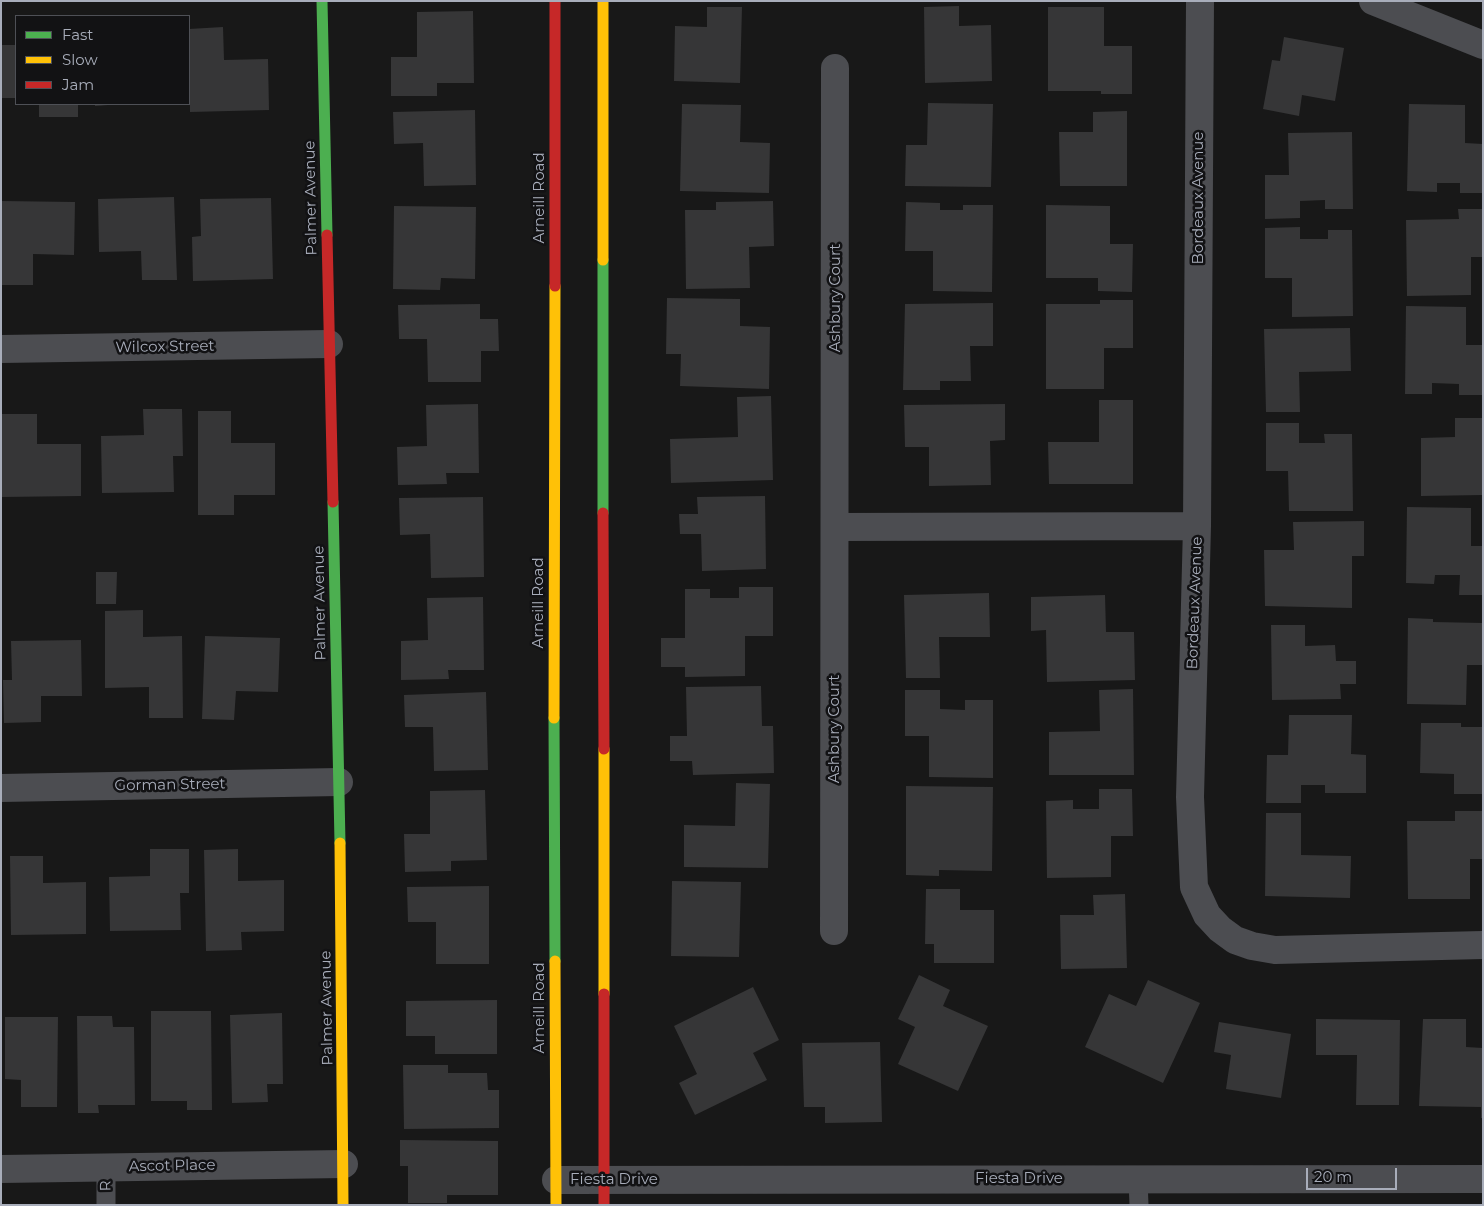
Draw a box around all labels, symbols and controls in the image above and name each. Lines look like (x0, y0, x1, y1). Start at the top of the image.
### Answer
legend (15, 15, 190, 105)
text: Fast (62, 25, 93, 44)
text: Slow (62, 50, 98, 69)
text: Jam (62, 75, 94, 94)
street label: Bordeaux Avenue (1190, 131, 1208, 265)
street label: Palmer Avenue (301, 140, 321, 256)
street label: Arneill Road (531, 152, 549, 244)
street label: Ashbury Court (827, 244, 845, 352)
street label: Wilcox Street (115, 337, 215, 357)
street label: Bordeaux Avenue (1184, 536, 1206, 670)
street label: Palmer Avenue (310, 545, 330, 661)
street label: Arneill Road (530, 557, 548, 649)
street label: Ashbury Court (826, 675, 844, 783)
street label: Gorman Street (114, 775, 226, 795)
street label: Palmer Avenue (317, 950, 337, 1066)
street label: Arneill Road (531, 962, 549, 1054)
street label: Ascot Place (128, 1156, 216, 1176)
scale bar (1309, 1158, 1400, 1190)
text: 20 m (1314, 1167, 1352, 1186)
street label: Fiesta Drive (975, 1170, 1063, 1188)
street label: Fiesta Drive (570, 1171, 658, 1189)
street label: R (97, 1180, 115, 1192)

